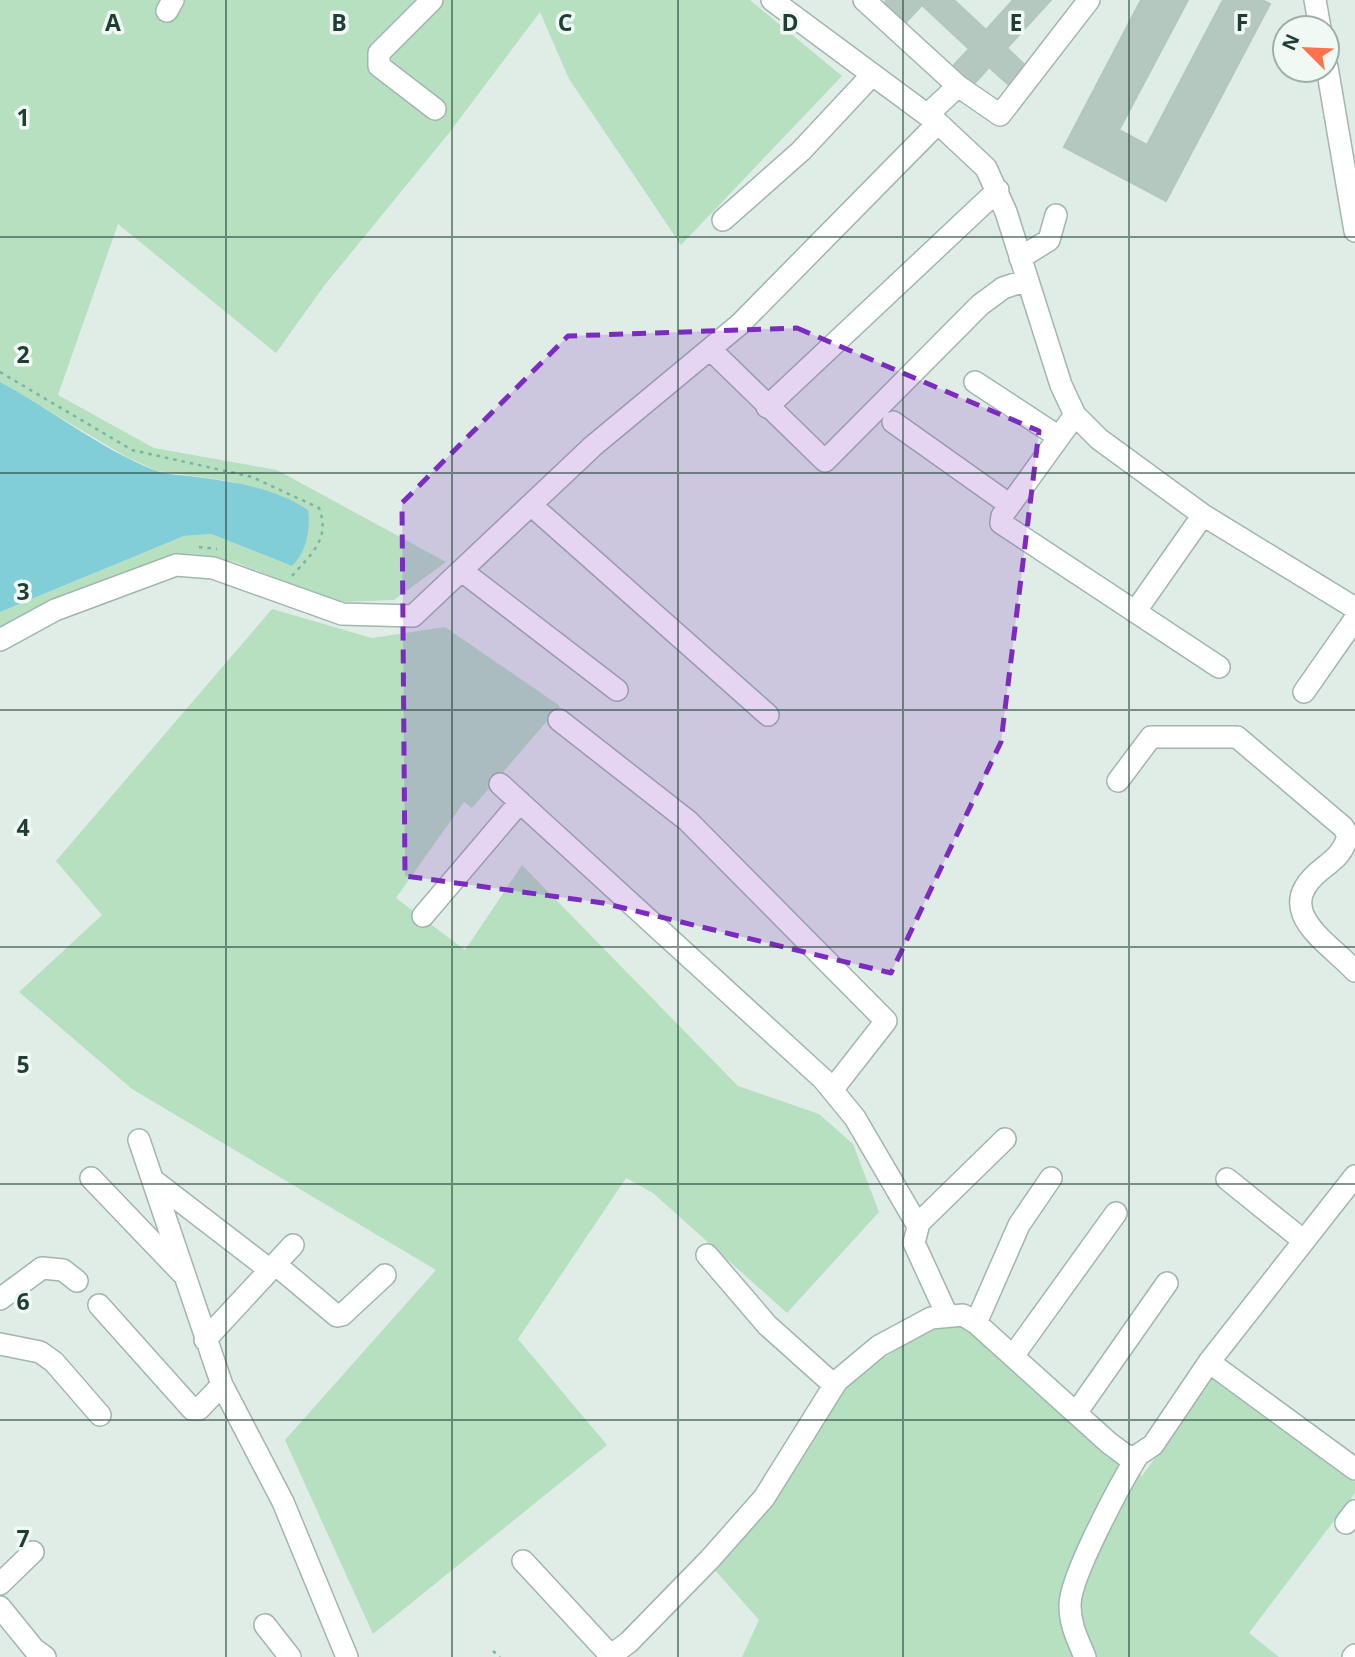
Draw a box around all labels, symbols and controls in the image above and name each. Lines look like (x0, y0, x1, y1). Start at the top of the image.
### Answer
text: A (105, 6, 121, 38)
text: B (331, 6, 347, 38)
text: C (558, 6, 572, 38)
text: D (781, 6, 799, 38)
text: E (1010, 6, 1022, 38)
text: F (1236, 6, 1248, 38)
north arrow (1271, 14, 1341, 84)
text: N (1275, 30, 1305, 54)
text: 1 (16, 101, 30, 133)
text: 2 (16, 338, 30, 370)
text: 3 (16, 575, 30, 607)
text: 4 (16, 811, 30, 843)
text: 5 (16, 1048, 30, 1080)
text: 6 (16, 1285, 30, 1317)
text: 7 (16, 1522, 30, 1554)

